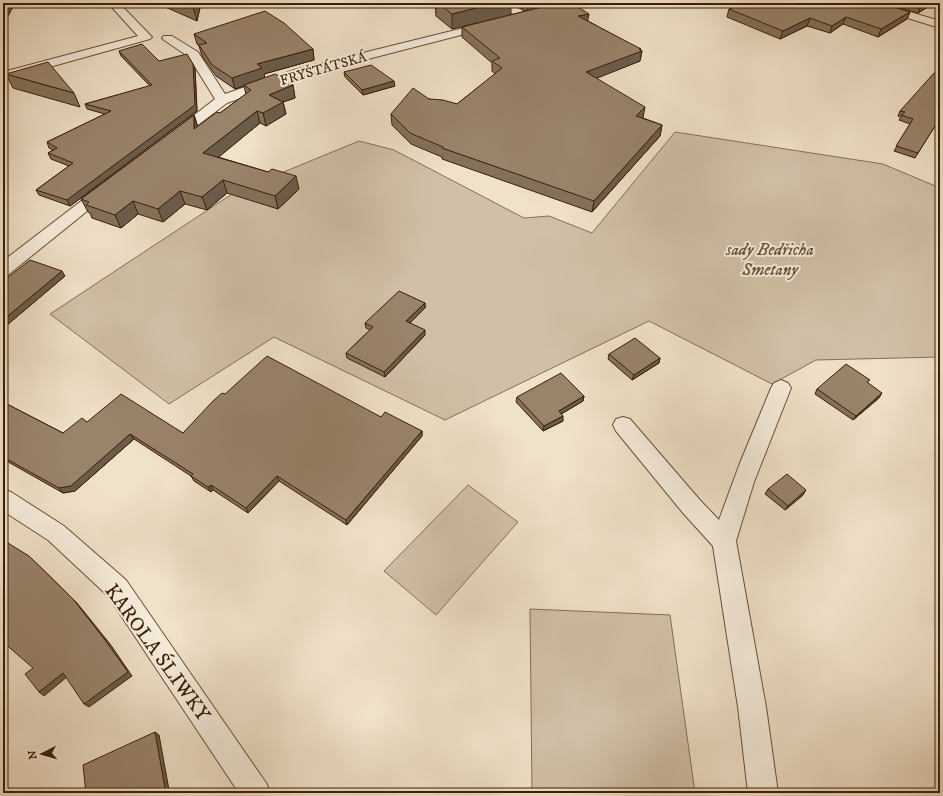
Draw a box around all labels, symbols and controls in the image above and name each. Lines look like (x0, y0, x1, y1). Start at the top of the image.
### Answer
street label: FRYŠTÁTSKÁ (278, 48, 370, 90)
park label: sady Bedřicha Smetany (725, 239, 814, 281)
street label: KAROLA ŚLIWKY (99, 579, 216, 727)
north arrow (22, 734, 62, 774)
text: N (26, 750, 40, 760)

